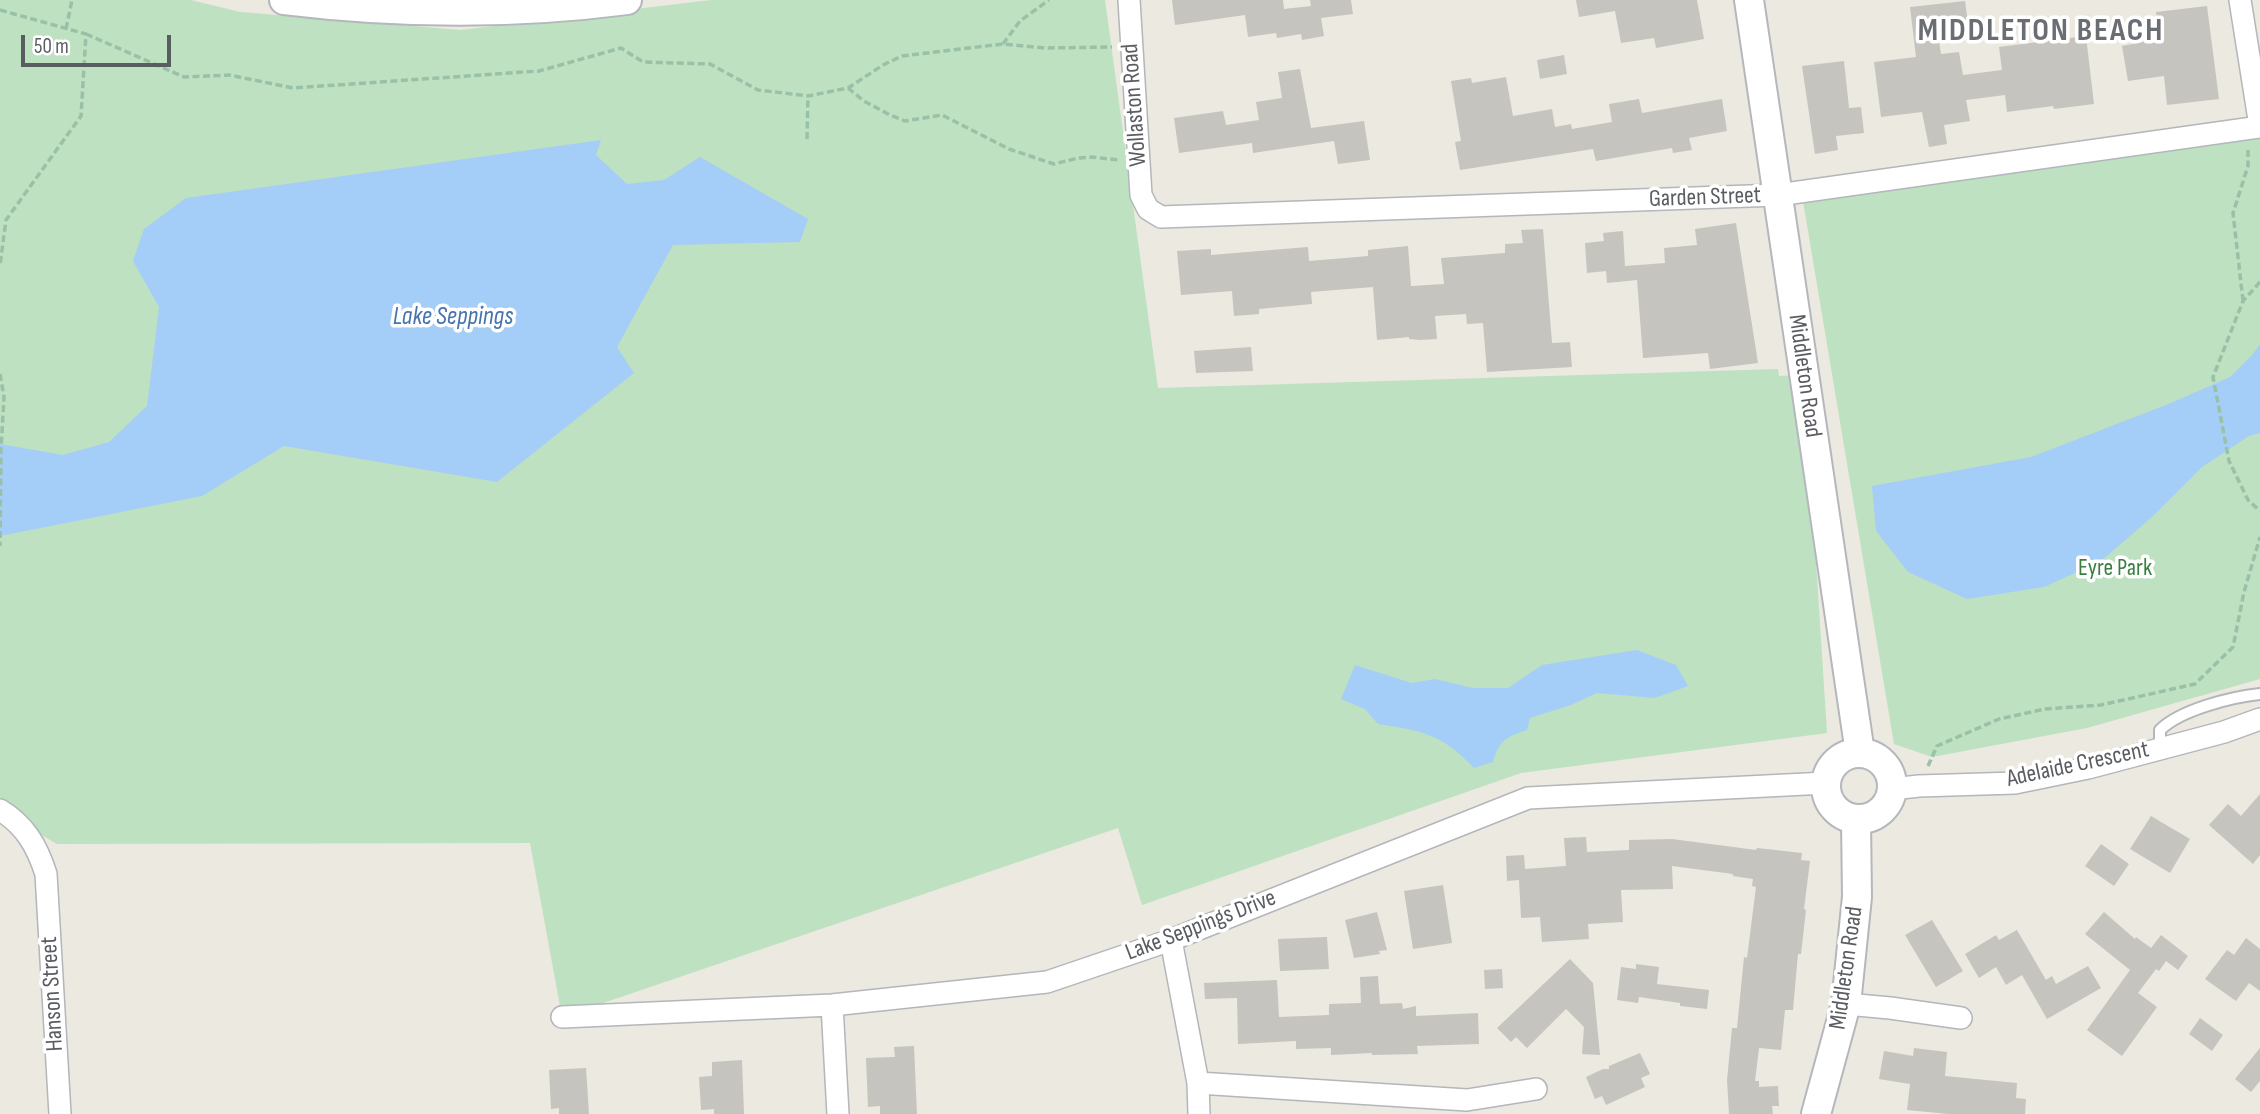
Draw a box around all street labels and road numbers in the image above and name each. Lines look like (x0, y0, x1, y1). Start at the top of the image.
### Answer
street label: Wollaston Road (1116, 43, 1154, 167)
street label: Garden Street (1649, 182, 1761, 214)
street label: Middleton Road (1781, 313, 1827, 439)
street label: Adelaide Crescent (2004, 736, 2152, 794)
street label: Lake Seppings Drive (1122, 884, 1280, 968)
street label: Middleton Road (1824, 905, 1870, 1031)
street label: Hanson Street (36, 936, 70, 1052)

